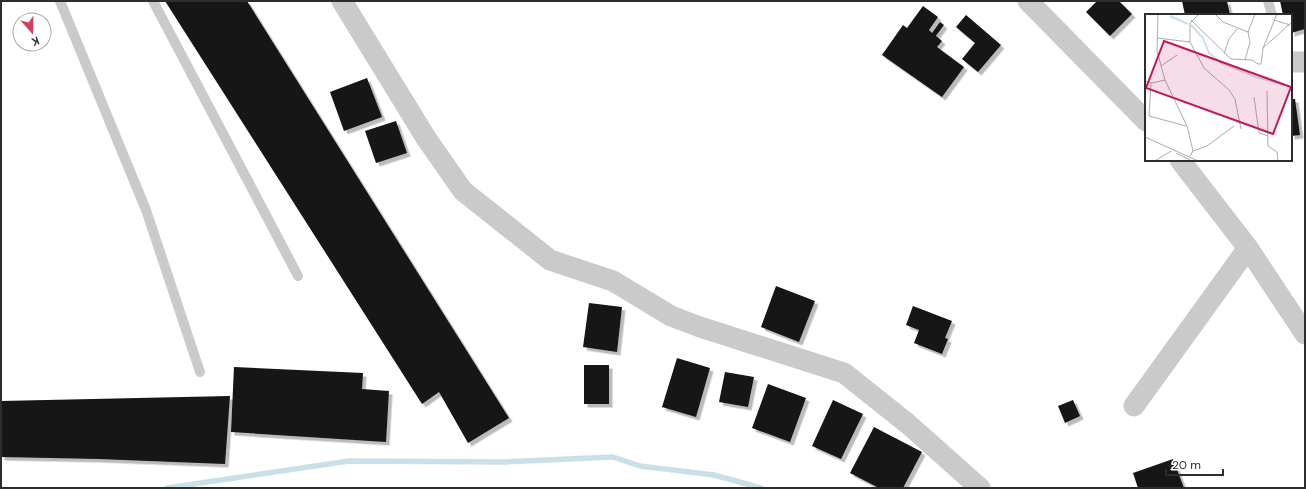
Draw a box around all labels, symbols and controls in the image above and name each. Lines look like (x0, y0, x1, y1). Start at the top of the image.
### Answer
north arrow (12, 12, 52, 52)
inset map (1145, 14, 1292, 161)
text: K (30, 34, 41, 49)
scale bar (1166, 451, 1223, 477)
text: 20 m (1172, 457, 1201, 473)

